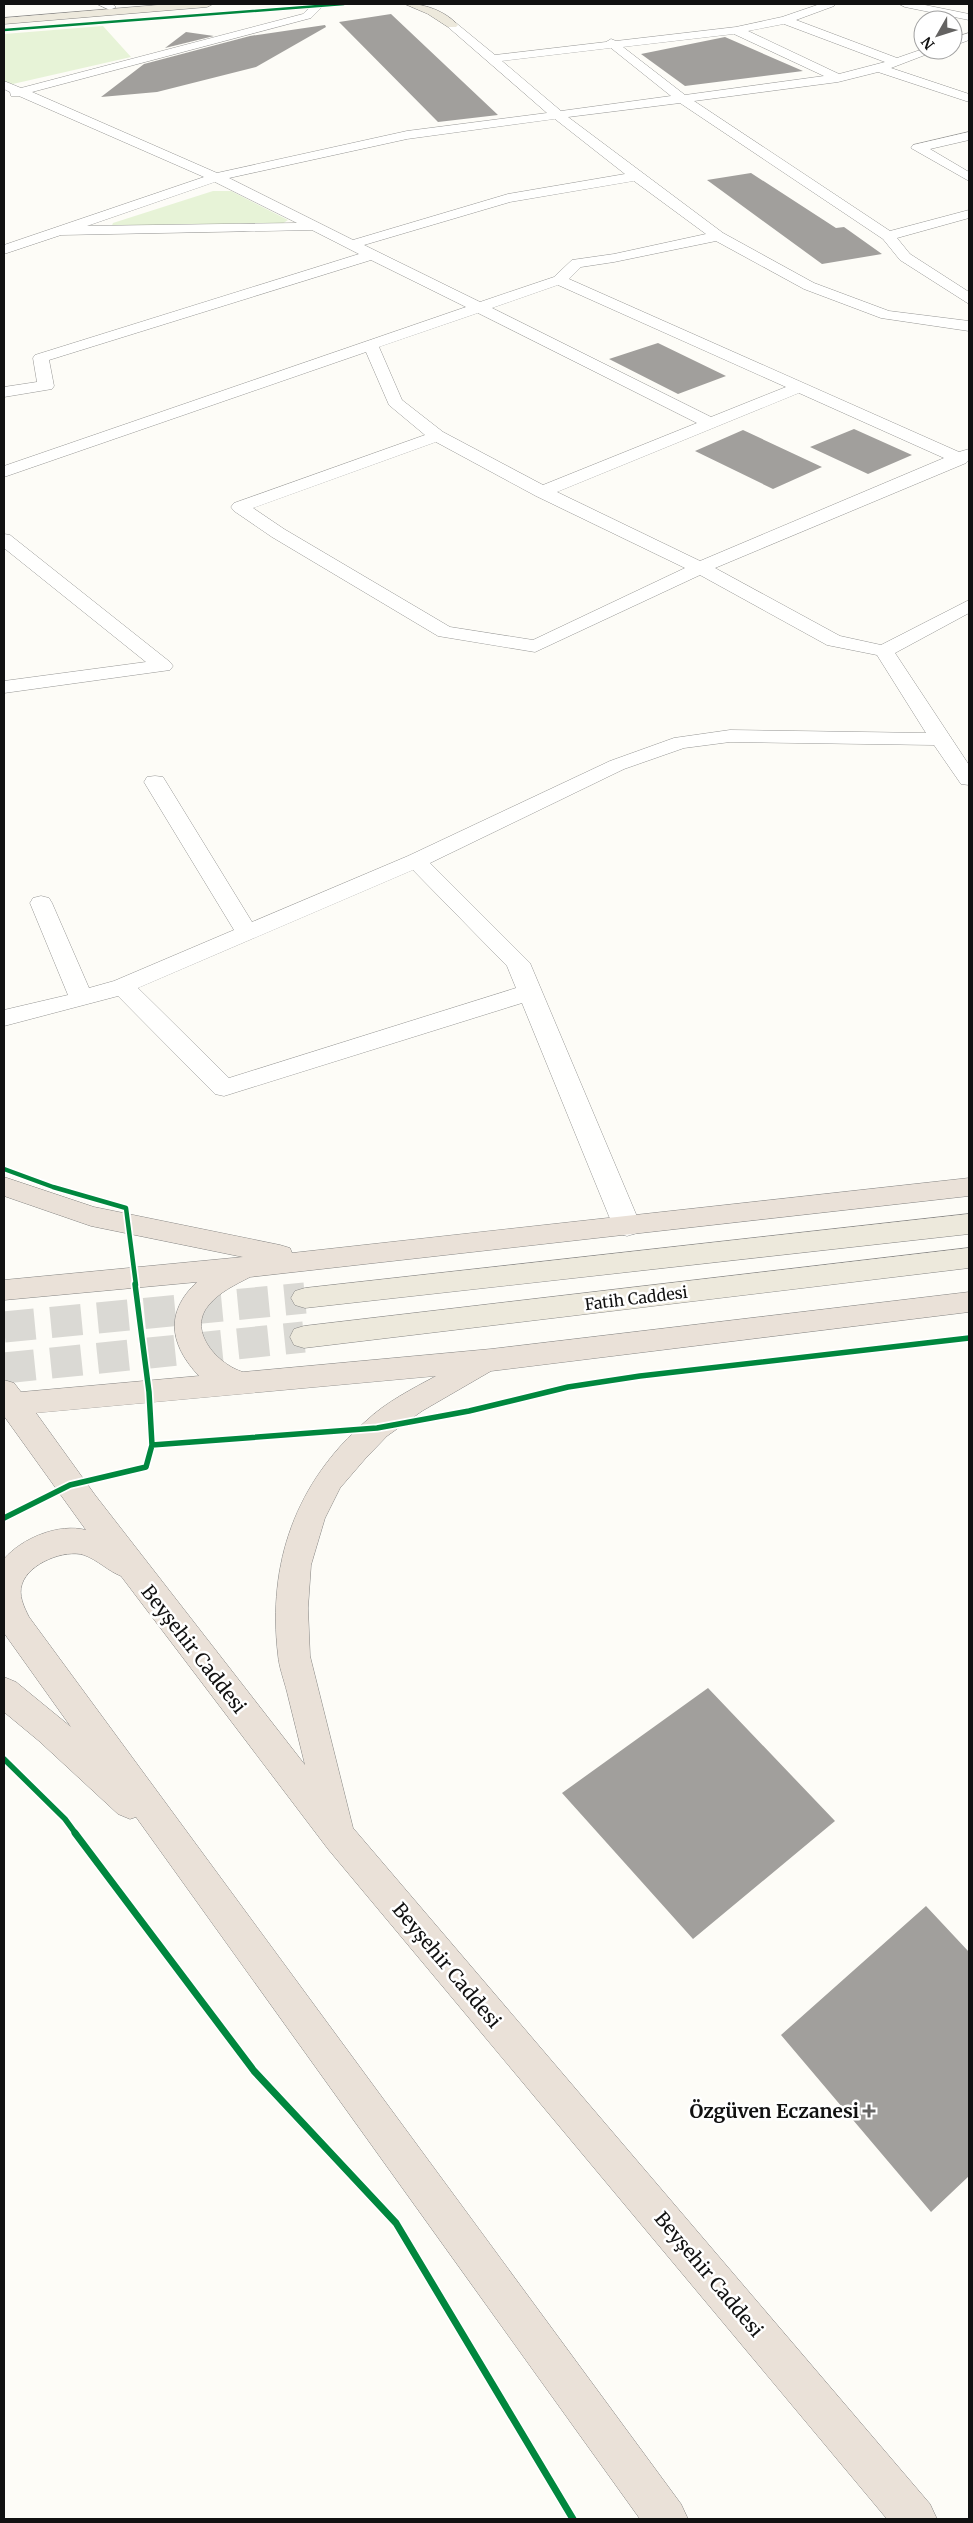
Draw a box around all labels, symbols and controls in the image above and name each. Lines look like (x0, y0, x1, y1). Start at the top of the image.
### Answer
north arrow (913, 10, 963, 60)
text: N (917, 33, 938, 53)
street label: Fatih Caddesi (583, 1282, 689, 1314)
street label: Beyşehir Caddesi (136, 1580, 252, 1718)
street label: Beyşehir Caddesi (388, 1897, 506, 2033)
place label: Özgüven Eczanesi (689, 2099, 859, 2123)
marker: Özgüven Eczanesi (863, 2105, 875, 2117)
street label: Beyşehir Caddesi (650, 2206, 768, 2342)

